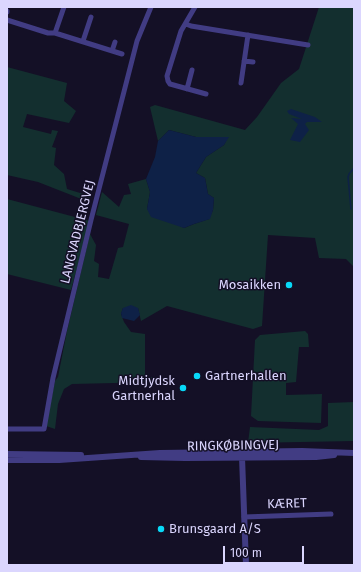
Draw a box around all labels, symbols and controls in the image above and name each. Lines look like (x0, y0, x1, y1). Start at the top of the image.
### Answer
street label: LANGVADBJERGVEJ (58, 178, 98, 286)
place label: Mosaikken (219, 277, 281, 293)
marker: Mosaikken (284, 280, 294, 290)
place label: Gartnerhallen (205, 368, 287, 384)
marker: Gartnerhallen (192, 371, 202, 381)
place label: Midtjydsk Gartnerhal (112, 373, 175, 404)
marker: Midtjydsk Gartnerhal (178, 383, 188, 393)
street label: RINGKØBINGVEJ (187, 437, 279, 455)
street label: KÆRET (267, 496, 307, 512)
place label: Brunsgaard A/S (169, 521, 261, 537)
marker: Brunsgaard A/S (156, 524, 166, 534)
scale bar (225, 538, 306, 564)
text: 100 m (230, 546, 262, 560)

